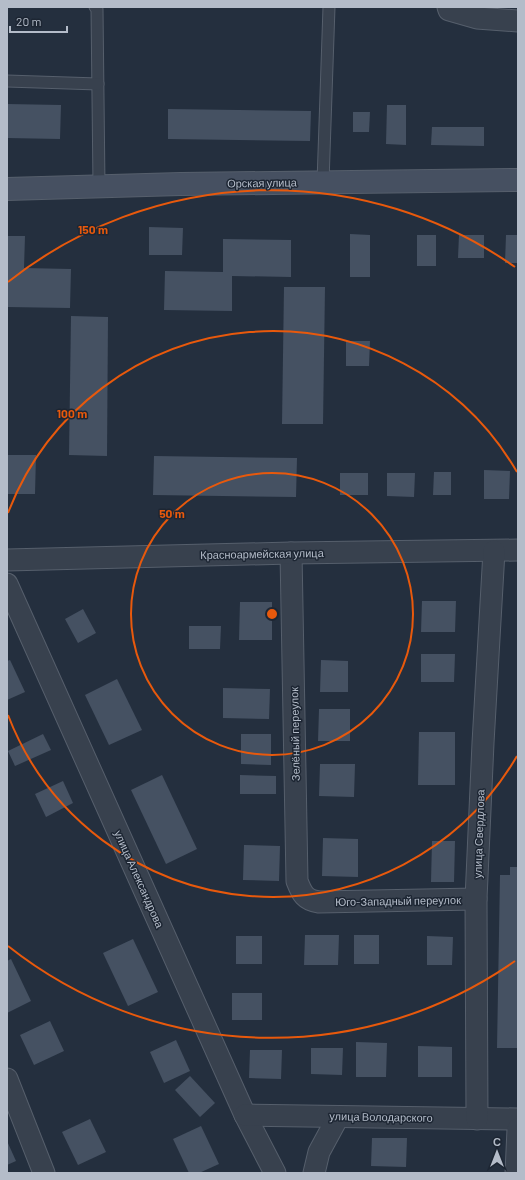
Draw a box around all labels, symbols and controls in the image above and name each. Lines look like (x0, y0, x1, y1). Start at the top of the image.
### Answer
scale bar (10, 8, 67, 34)
text: 20 m (16, 14, 42, 28)
street label: Орская улица (227, 175, 298, 190)
text: 150 m (78, 222, 108, 236)
text: 100 m (57, 406, 87, 420)
text: 50 m (159, 506, 185, 520)
street label: Красноармейская улица (200, 546, 325, 561)
centre of rings (265, 607, 279, 621)
street label: Зелёный переулок (287, 687, 302, 781)
street label: улица Свердлова (470, 788, 487, 879)
street label: улица Александрова (112, 828, 167, 930)
street label: Юго-Западный переулок (335, 893, 461, 908)
street label: улица Володарского (329, 1109, 433, 1124)
north arrow (477, 1132, 517, 1172)
text: С (493, 1135, 501, 1148)

